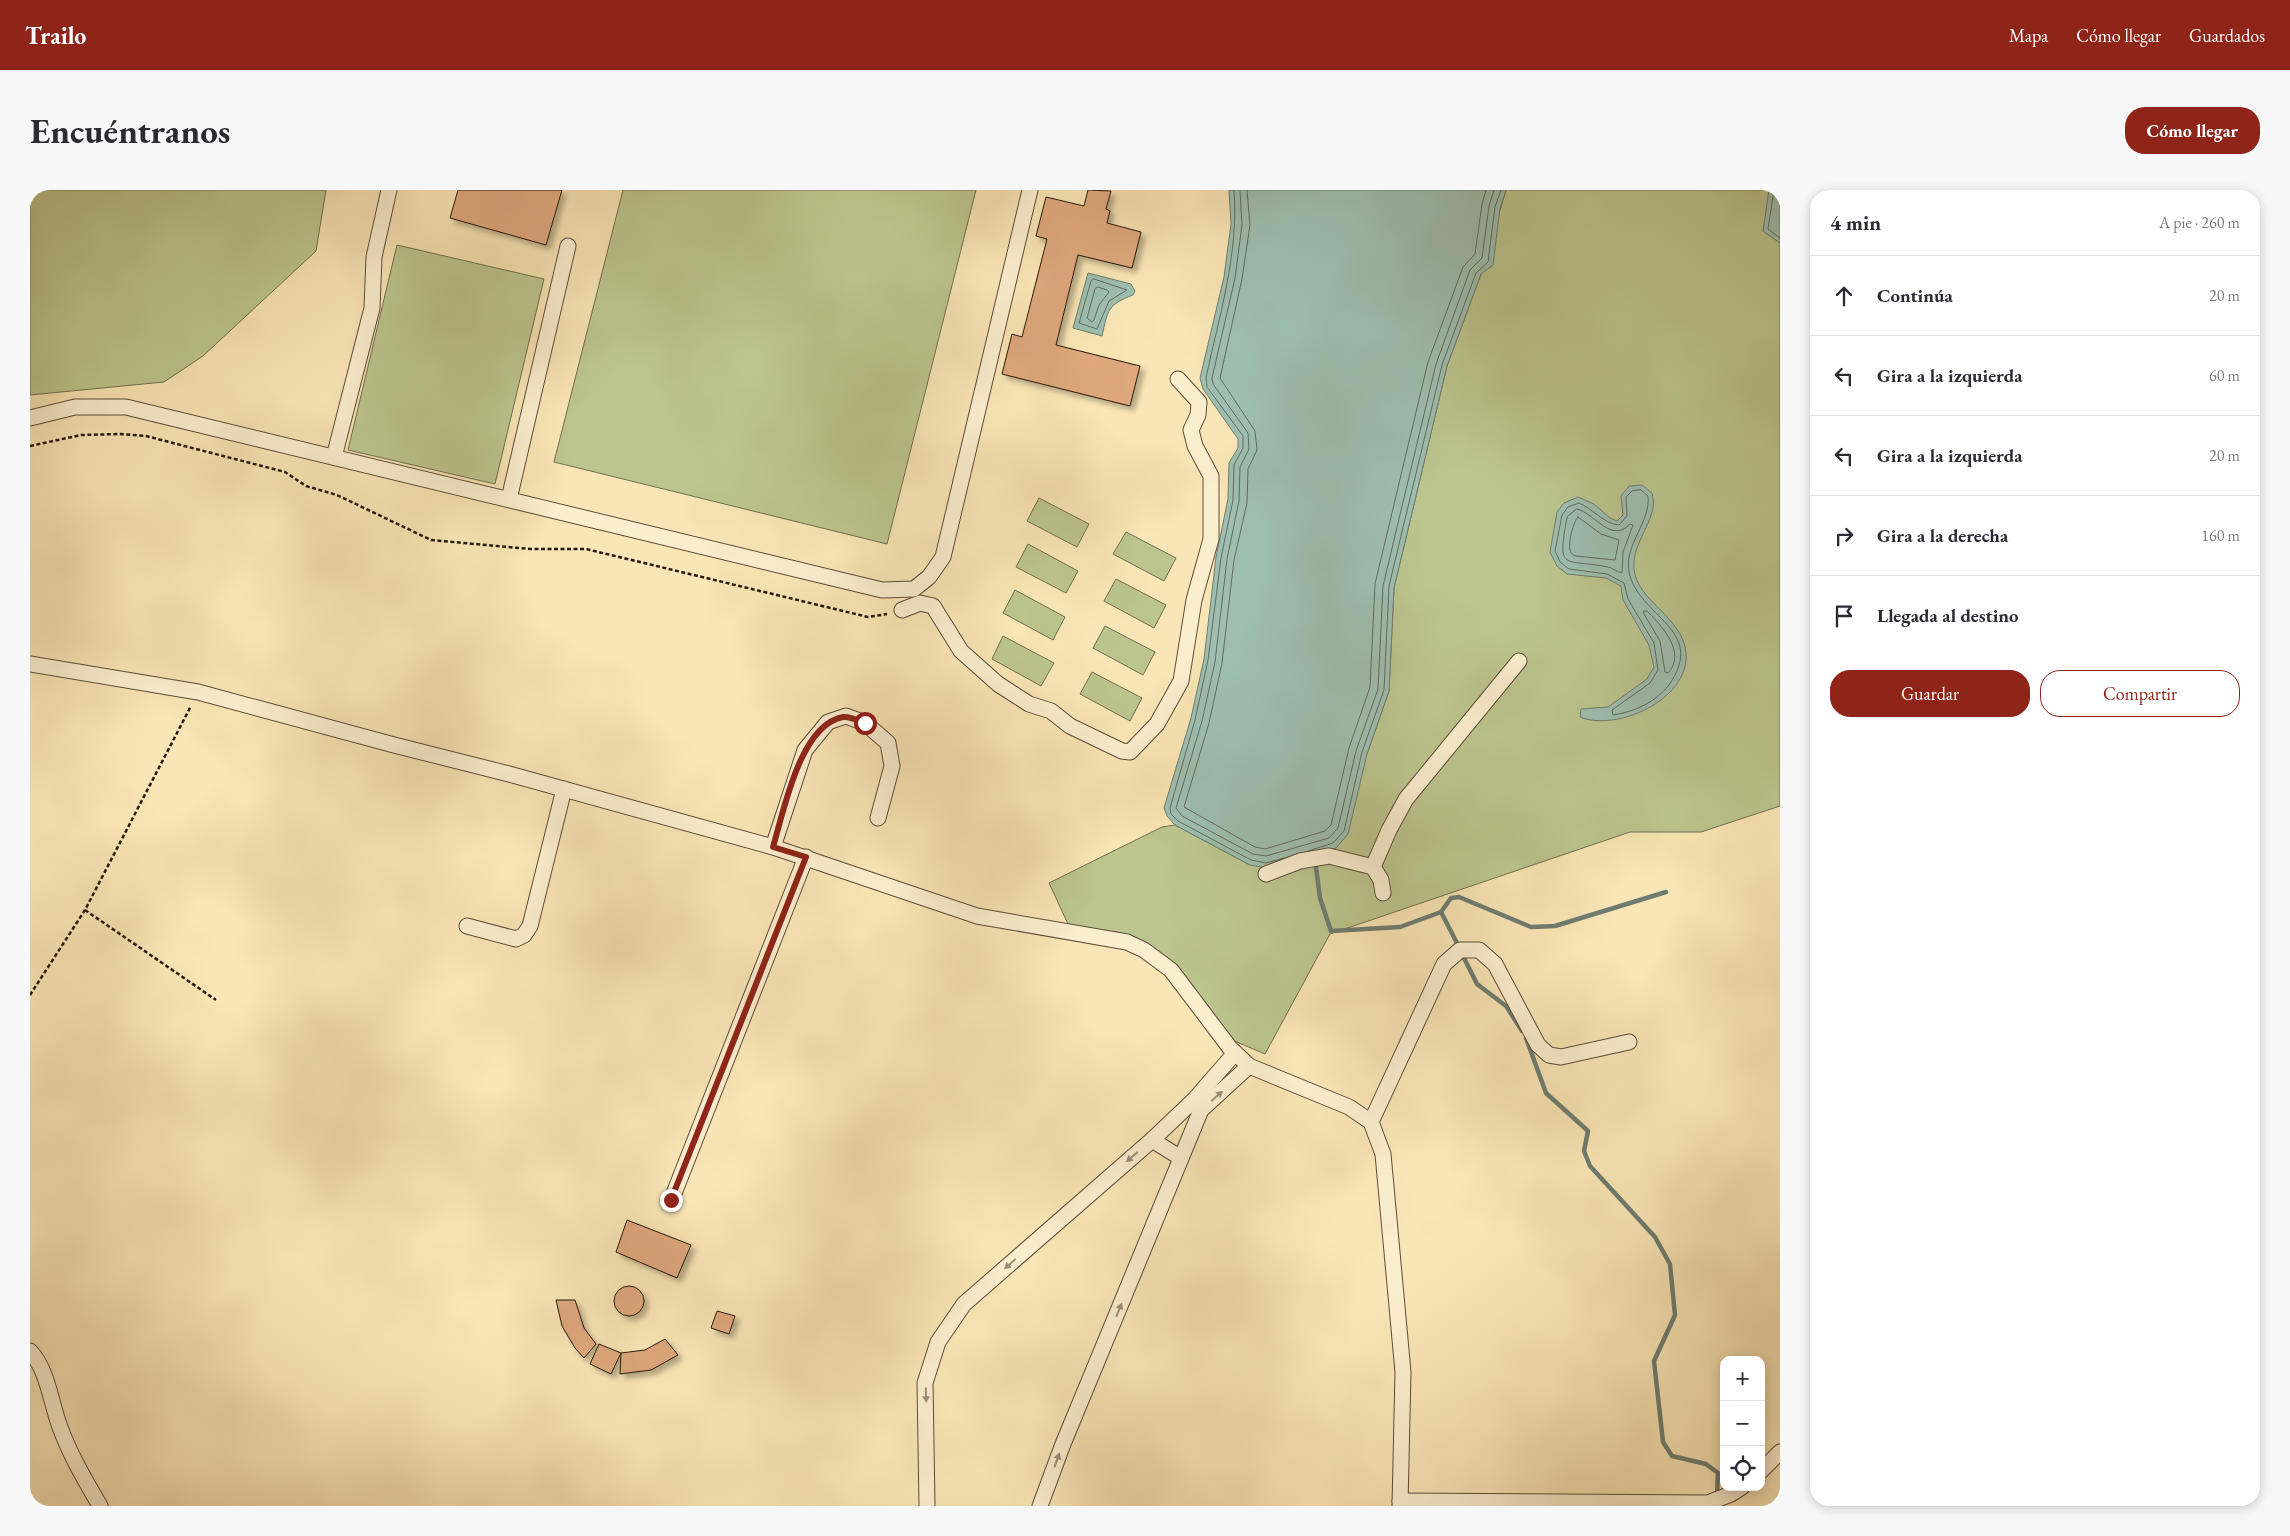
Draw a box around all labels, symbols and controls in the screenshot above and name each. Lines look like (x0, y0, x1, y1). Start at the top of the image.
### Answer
text: Trailo (25, 20, 86, 51)
text: Mapa (2009, 24, 2048, 47)
text: Cómo llegar (2076, 24, 2161, 47)
text: Guardados (2189, 24, 2265, 47)
button: Cómo llegar (2125, 107, 2260, 154)
text: Encuéntranos (30, 108, 230, 153)
text: 4 min (1830, 209, 1881, 236)
text: A pie · 260 m (2159, 212, 2240, 233)
icon: ahead (1830, 282, 1858, 310)
text: Continúa (1877, 283, 1953, 308)
text: 20 m (2209, 285, 2240, 306)
icon: left (1830, 362, 1858, 390)
text: Gira a la izquierda (1877, 363, 2023, 388)
text: 60 m (2209, 365, 2240, 386)
icon: left (1830, 442, 1858, 470)
text: Gira a la izquierda (1877, 443, 2023, 468)
text: 20 m (2209, 445, 2240, 466)
icon: right (1830, 522, 1858, 550)
text: Gira a la derecha (1877, 523, 2008, 548)
text: 160 m (2201, 525, 2240, 546)
icon: arrive (1830, 602, 1858, 630)
text: Llegada al destino (1877, 603, 2019, 628)
button: Guardar (1830, 670, 2030, 717)
button: Compartir (2040, 670, 2240, 717)
route start (854, 712, 877, 735)
one-way arrow (1210, 1091, 1223, 1102)
one-way arrow (1127, 1151, 1139, 1163)
route end (660, 1189, 683, 1212)
one-way arrow (1003, 1258, 1016, 1269)
one-way arrow (1115, 1302, 1123, 1317)
map controls (1720, 1356, 1765, 1491)
button: + (1720, 1356, 1765, 1401)
one-way arrow (922, 1388, 930, 1404)
button: − (1720, 1401, 1765, 1446)
button: locate (1720, 1446, 1765, 1491)
one-way arrow (1053, 1452, 1061, 1467)

